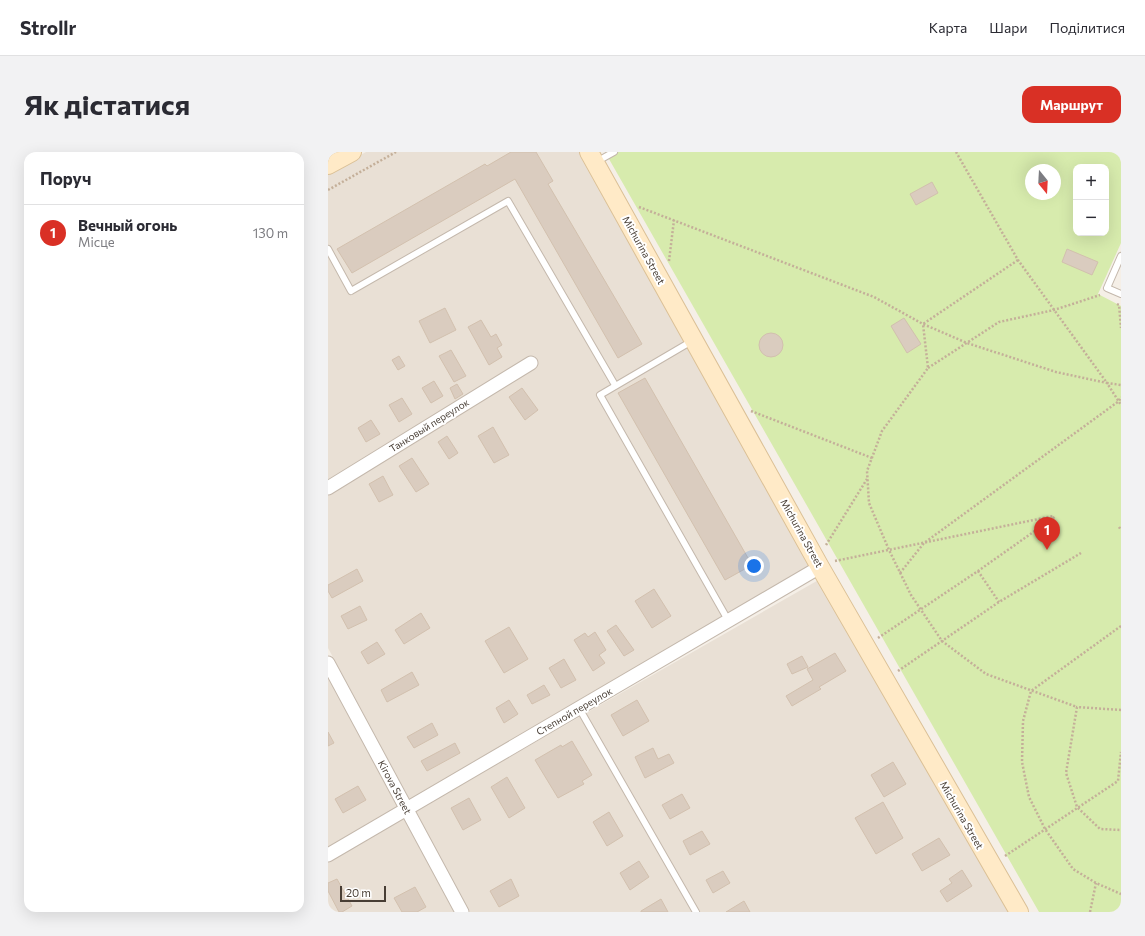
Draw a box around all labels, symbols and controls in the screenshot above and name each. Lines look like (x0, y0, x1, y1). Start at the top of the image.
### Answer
text: Strollr (20, 16, 76, 39)
text: Карта (929, 19, 967, 36)
text: Шари (989, 19, 1027, 36)
text: Поділитися (1049, 19, 1125, 36)
button: Маршрут (1022, 86, 1121, 123)
text: Як дістатися (24, 87, 190, 121)
north arrow (1025, 164, 1061, 200)
map controls (1073, 164, 1109, 236)
button: + (1073, 164, 1109, 200)
text: Поруч (40, 168, 91, 189)
button: − (1073, 200, 1109, 236)
street label: Michurina Street (620, 214, 668, 286)
text: Вечный огонь (78, 216, 177, 234)
text: 1 (50, 225, 56, 241)
text: 130 m (253, 225, 288, 241)
text: Місце (78, 234, 115, 250)
street label: Танковый переулок (387, 395, 472, 454)
street label: Michurina Street (778, 497, 826, 569)
pin: 1 (1034, 517, 1060, 550)
your location (744, 556, 764, 576)
street label: Степной переулок (534, 684, 615, 738)
street label: Kirova Street (376, 758, 414, 816)
street label: Michurina Street (938, 779, 986, 851)
scale bar (340, 884, 386, 903)
text: 20 m (346, 886, 371, 899)

